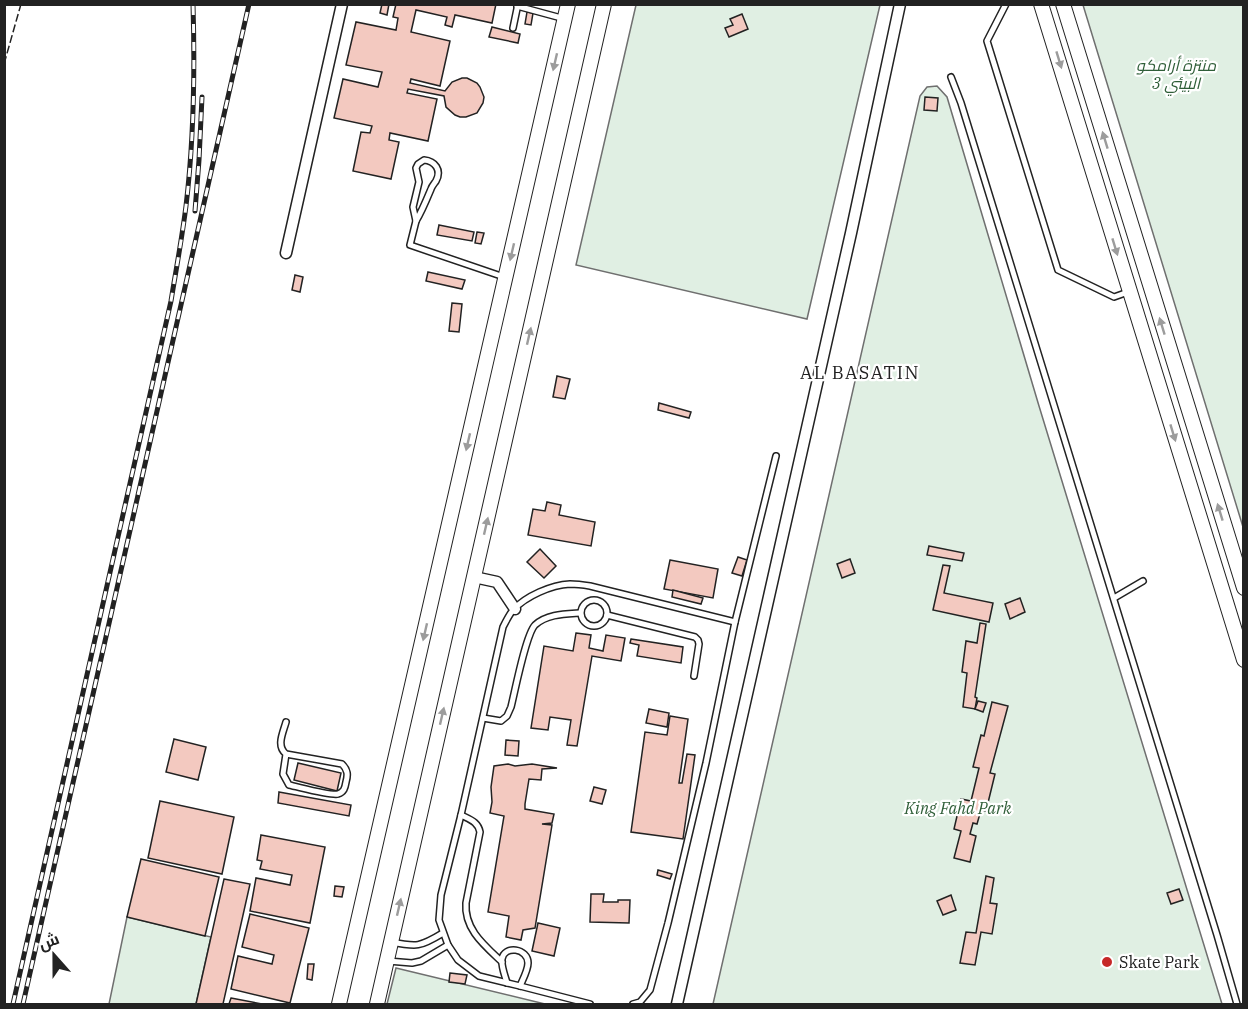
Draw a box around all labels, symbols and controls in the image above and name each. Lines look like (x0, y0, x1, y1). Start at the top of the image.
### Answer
one-way arrow (1054, 51, 1064, 69)
one-way arrow (550, 52, 560, 71)
park label: منتزة أرامكو البيئي 3 (1136, 55, 1217, 96)
one-way arrow (1100, 131, 1109, 149)
one-way arrow (1111, 238, 1121, 256)
one-way arrow (507, 242, 516, 261)
one-way arrow (1157, 317, 1166, 335)
one-way arrow (525, 326, 534, 345)
district label: AL BASATIN (800, 361, 920, 384)
one-way arrow (1169, 424, 1178, 442)
one-way arrow (463, 433, 473, 451)
one-way arrow (1215, 503, 1224, 521)
one-way arrow (481, 517, 491, 535)
one-way arrow (420, 623, 429, 642)
one-way arrow (438, 707, 448, 726)
park label: King Fahd Park (904, 798, 1012, 818)
one-way arrow (395, 897, 404, 916)
north arrow (24, 925, 84, 985)
text: ش (35, 928, 62, 954)
place label: Skate Park (1119, 952, 1200, 972)
marker: Skate Park (1100, 955, 1114, 969)

